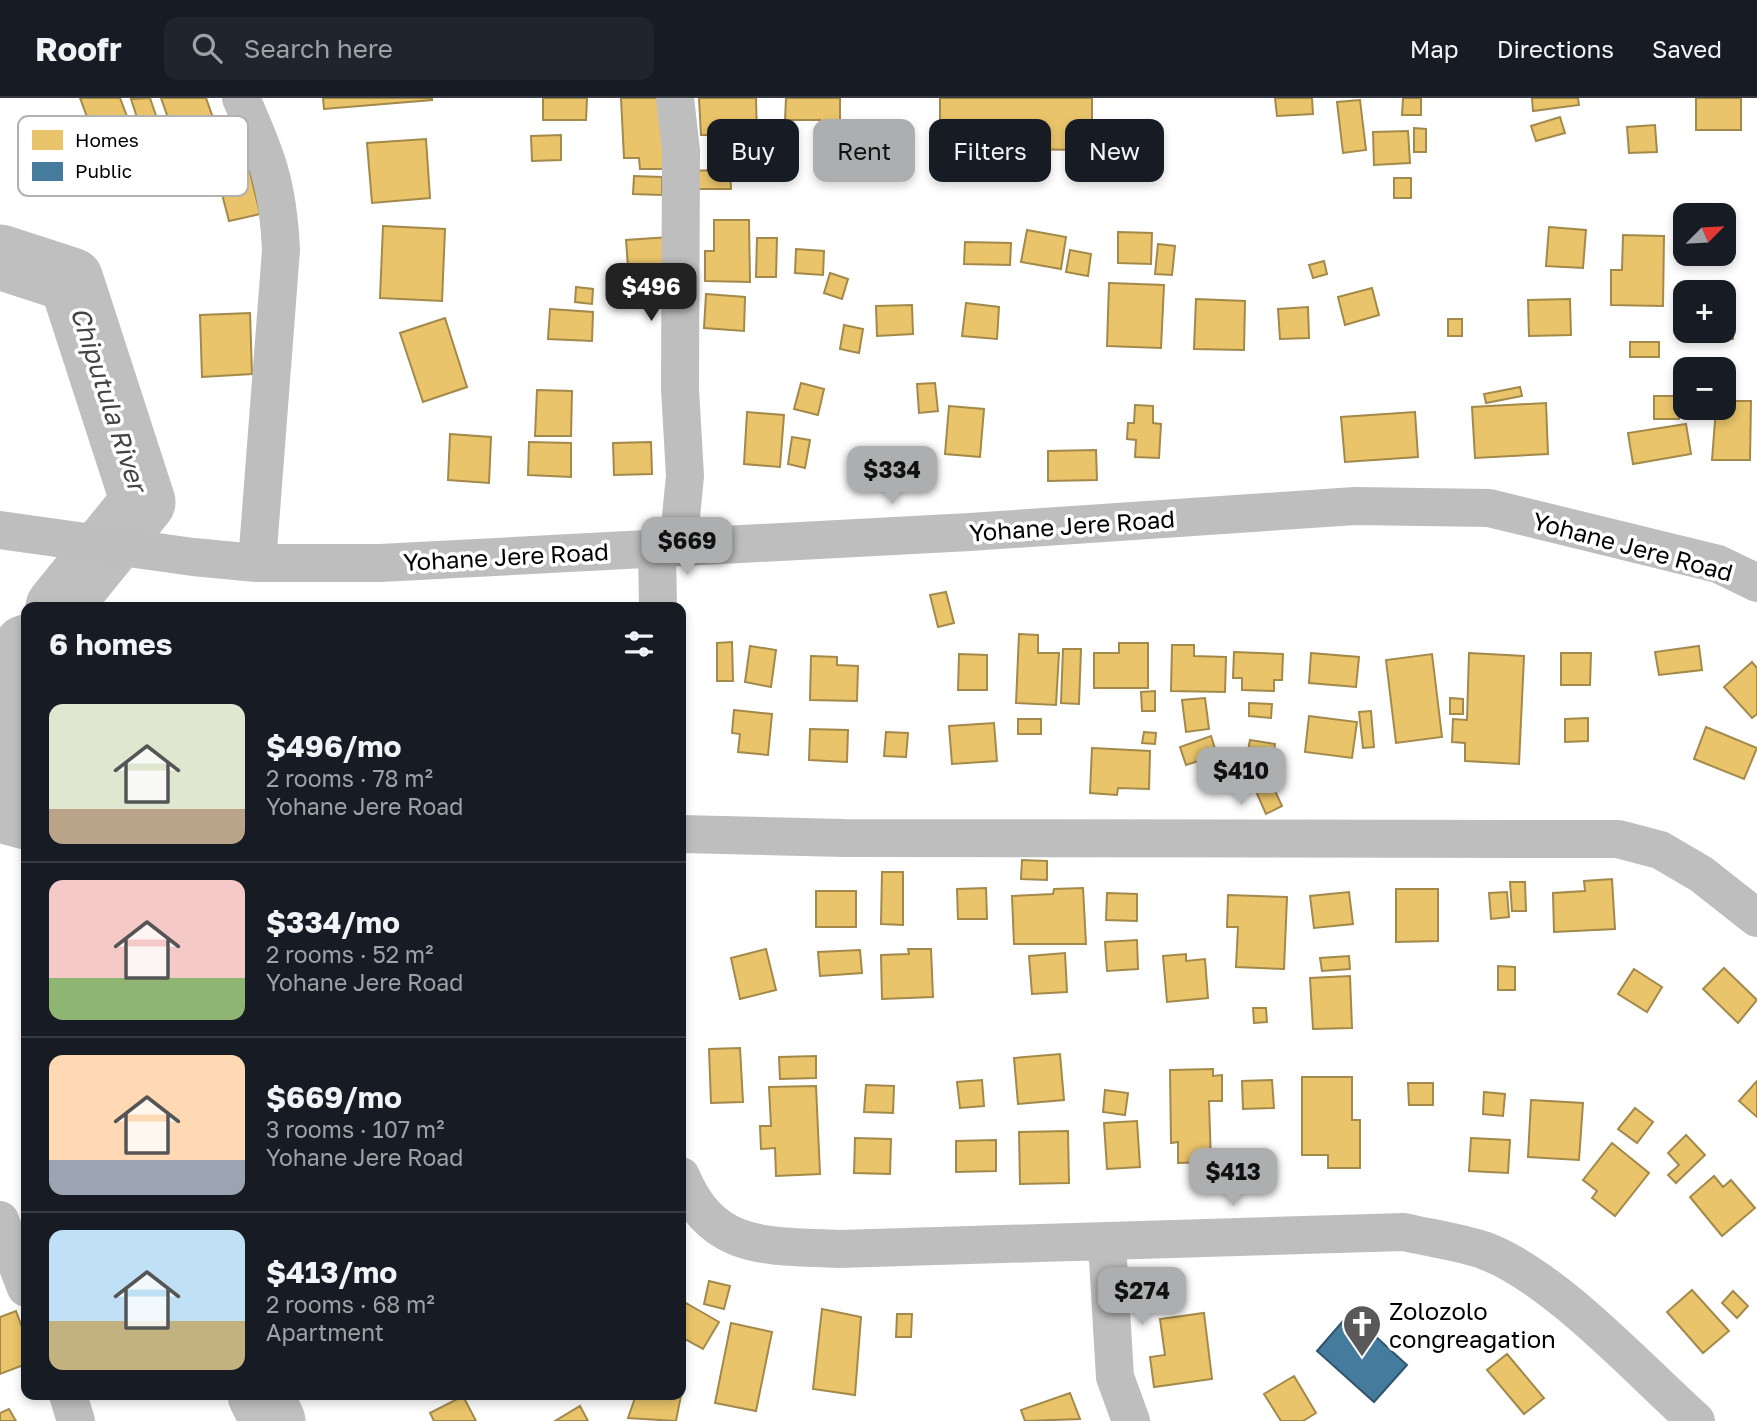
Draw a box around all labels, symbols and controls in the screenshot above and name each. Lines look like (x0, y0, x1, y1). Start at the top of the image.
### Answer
search box (164, 17, 654, 80)
text: Roofr (35, 29, 122, 68)
icon: search (188, 29, 226, 67)
text: Search here (244, 33, 393, 64)
text: Map (1410, 34, 1459, 63)
text: Directions (1497, 34, 1614, 63)
text: Saved (1652, 34, 1722, 63)
legend (18, 116, 248, 196)
chip: Buy (707, 119, 799, 182)
chip: Rent (813, 119, 915, 182)
chip: Filters (929, 119, 1051, 182)
chip: New (1065, 119, 1164, 182)
text: Homes (75, 128, 139, 151)
text: Public (75, 159, 132, 182)
north arrow (1673, 203, 1736, 266)
map controls (1673, 203, 1736, 420)
pin: $496 (610, 264, 692, 323)
text: $496 (622, 272, 681, 300)
button: + (1673, 280, 1736, 343)
water label: Chiputula River (65, 303, 155, 499)
button: − (1673, 357, 1736, 420)
pin: $334 (851, 446, 933, 506)
text: $334 (863, 455, 921, 483)
street label: Yohane Jere Road (968, 503, 1176, 547)
street label: Yohane Jere Road (1530, 505, 1736, 587)
pin: $669 (646, 518, 728, 577)
text: $669 (657, 526, 717, 554)
street label: Yohane Jere Road (402, 536, 610, 576)
icon: filters (620, 625, 658, 663)
text: 6 homes (49, 626, 172, 662)
text: $496/mo (266, 728, 402, 764)
icon: home (105, 732, 189, 816)
pin: $410 (1200, 748, 1282, 807)
text: $410 (1213, 756, 1269, 784)
text: 2 rooms · 78 m² (266, 764, 433, 792)
text: Yohane Jere Road (266, 792, 463, 820)
text: $334/mo (266, 904, 400, 940)
icon: home (105, 908, 189, 992)
text: 2 rooms · 52 m² (266, 940, 433, 968)
text: Yohane Jere Road (266, 968, 463, 996)
text: $669/mo (266, 1079, 402, 1115)
icon: home (105, 1083, 189, 1167)
text: 3 rooms · 107 m² (266, 1115, 444, 1143)
text: Yohane Jere Road (266, 1143, 463, 1171)
pin: $413 (1192, 1148, 1274, 1208)
text: $413 (1205, 1157, 1261, 1185)
text: $413/mo (266, 1254, 397, 1290)
icon: home (105, 1258, 189, 1342)
pin: $274 (1101, 1268, 1183, 1327)
text: $274 (1114, 1276, 1170, 1304)
text: 2 rooms · 68 m² (266, 1290, 435, 1318)
place label: Zolozolo congreagation (1389, 1296, 1556, 1353)
church icon: Zolozolo congreagation (1341, 1303, 1383, 1358)
text: Apartment (266, 1318, 384, 1346)

